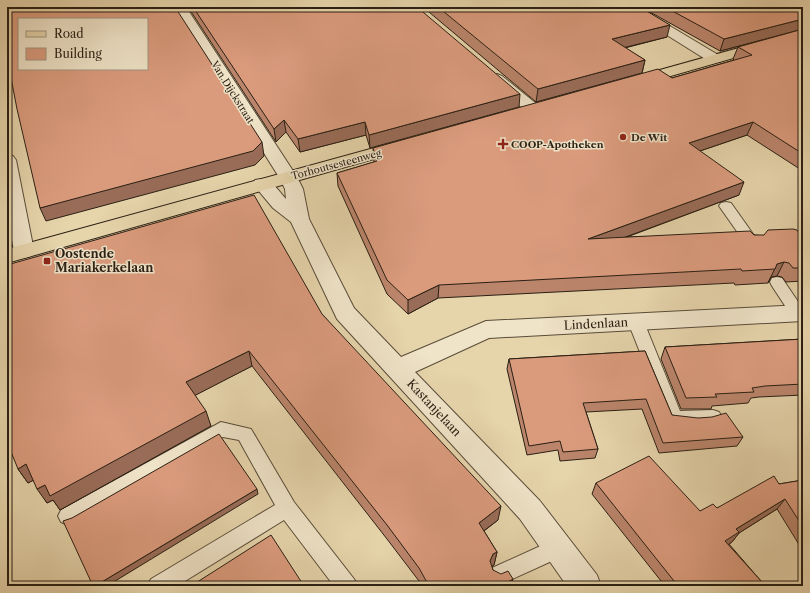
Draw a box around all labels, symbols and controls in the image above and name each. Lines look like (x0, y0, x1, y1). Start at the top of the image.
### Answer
legend (18, 18, 148, 70)
text: Road (54, 26, 84, 41)
text: Building (54, 46, 102, 61)
street label: Van Dijckstraat (208, 58, 257, 126)
place label: De Wit (631, 131, 667, 144)
marker: De Wit (618, 132, 628, 142)
place label: COOP-Apotheken (511, 138, 604, 151)
marker: COOP-Apotheken (498, 139, 508, 149)
street label: Torhoutsesteenweg (290, 146, 383, 183)
place label: Oostende Mariakerkelaan (55, 246, 154, 275)
marker: Oostende Mariakerkelaan (42, 256, 52, 266)
street label: Lindenlaan (563, 314, 629, 333)
street label: Kastanjelaan (404, 376, 465, 440)

